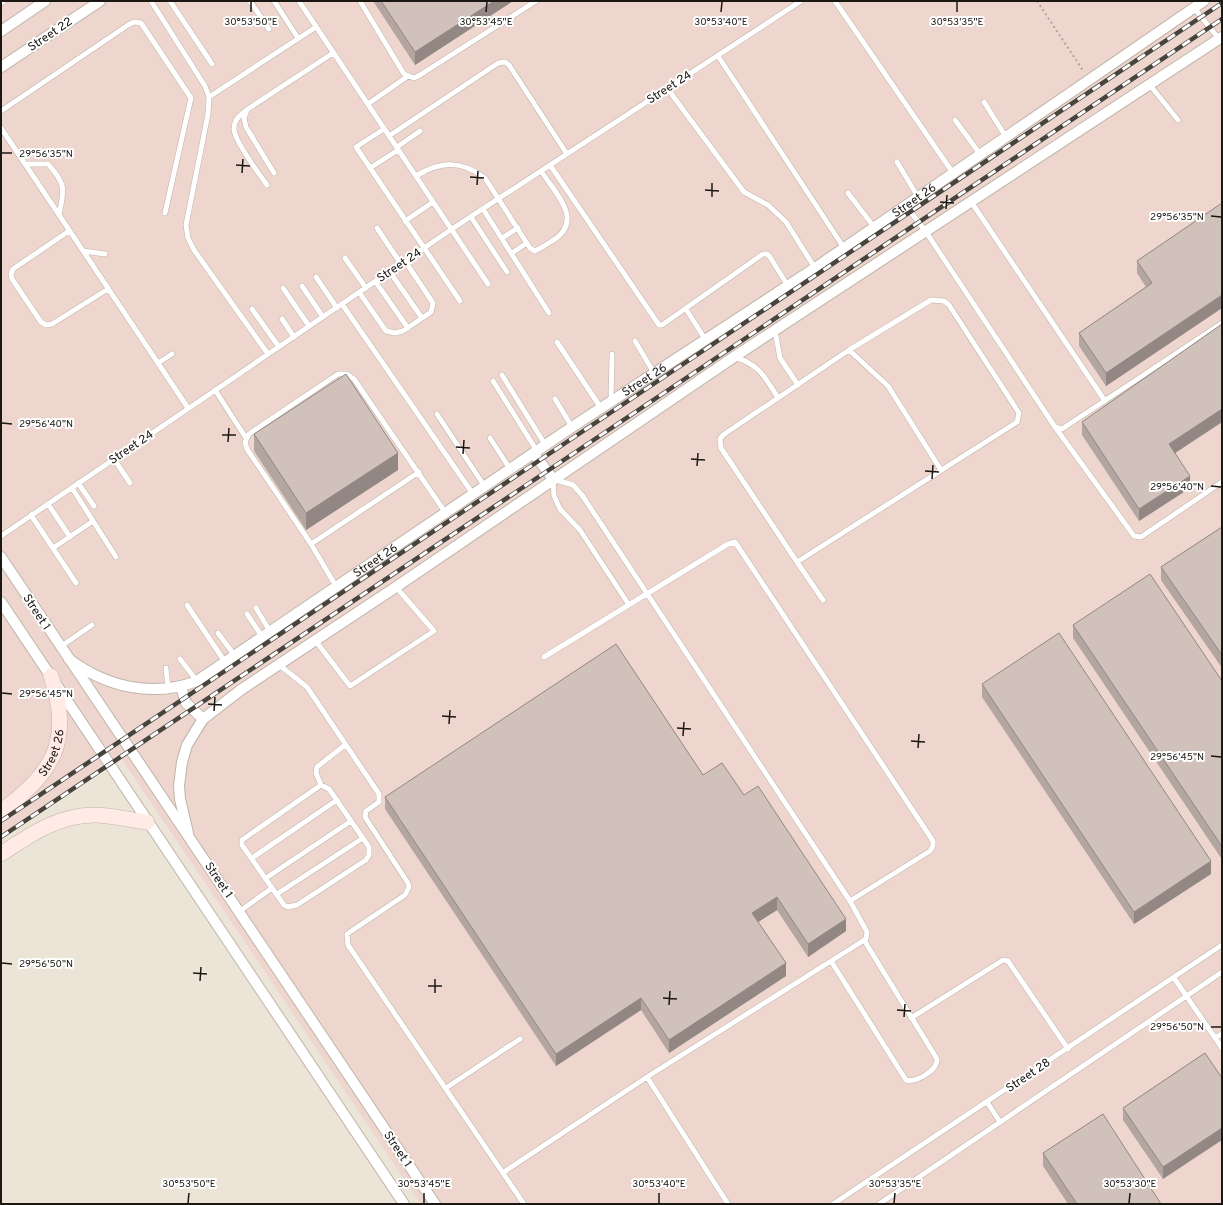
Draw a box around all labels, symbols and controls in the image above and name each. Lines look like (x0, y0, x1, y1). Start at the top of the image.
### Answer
street label: Street 22 (25, 14, 76, 56)
text: 30°53'50"E (224, 16, 278, 29)
text: 30°53'45"E (459, 16, 513, 29)
text: 30°53'40"E (694, 16, 748, 29)
text: 30°53'35"E (930, 16, 984, 29)
street label: Street 24 (644, 67, 695, 108)
text: 29°56'35"N (19, 148, 73, 161)
street label: Street 26 (889, 180, 940, 222)
text: 29°56'35"N (1150, 211, 1204, 224)
street label: Street 24 (374, 245, 425, 287)
street label: Street 26 (619, 360, 670, 401)
text: 29°56'40"N (19, 418, 73, 431)
street label: Street 24 (106, 427, 157, 469)
text: 29°56'40"N (1150, 481, 1204, 494)
street label: Street 26 (350, 540, 401, 582)
street label: Street 1 (18, 591, 54, 634)
text: 29°56'45"N (19, 688, 73, 701)
street label: Street 26 (35, 728, 69, 781)
text: 29°56'45"N (1150, 751, 1204, 764)
street label: Street 1 (200, 859, 236, 902)
text: 29°56'50"N (19, 958, 73, 971)
text: 29°56'50"N (1150, 1021, 1204, 1034)
street label: Street 28 (1003, 1055, 1054, 1097)
street label: Street 1 (379, 1128, 415, 1171)
text: 30°53'50"E (162, 1178, 216, 1191)
text: 30°53'45"E (397, 1178, 451, 1191)
text: 30°53'40"E (632, 1178, 686, 1191)
text: 30°53'35"E (868, 1178, 922, 1191)
text: 30°53'30"E (1103, 1178, 1157, 1191)

